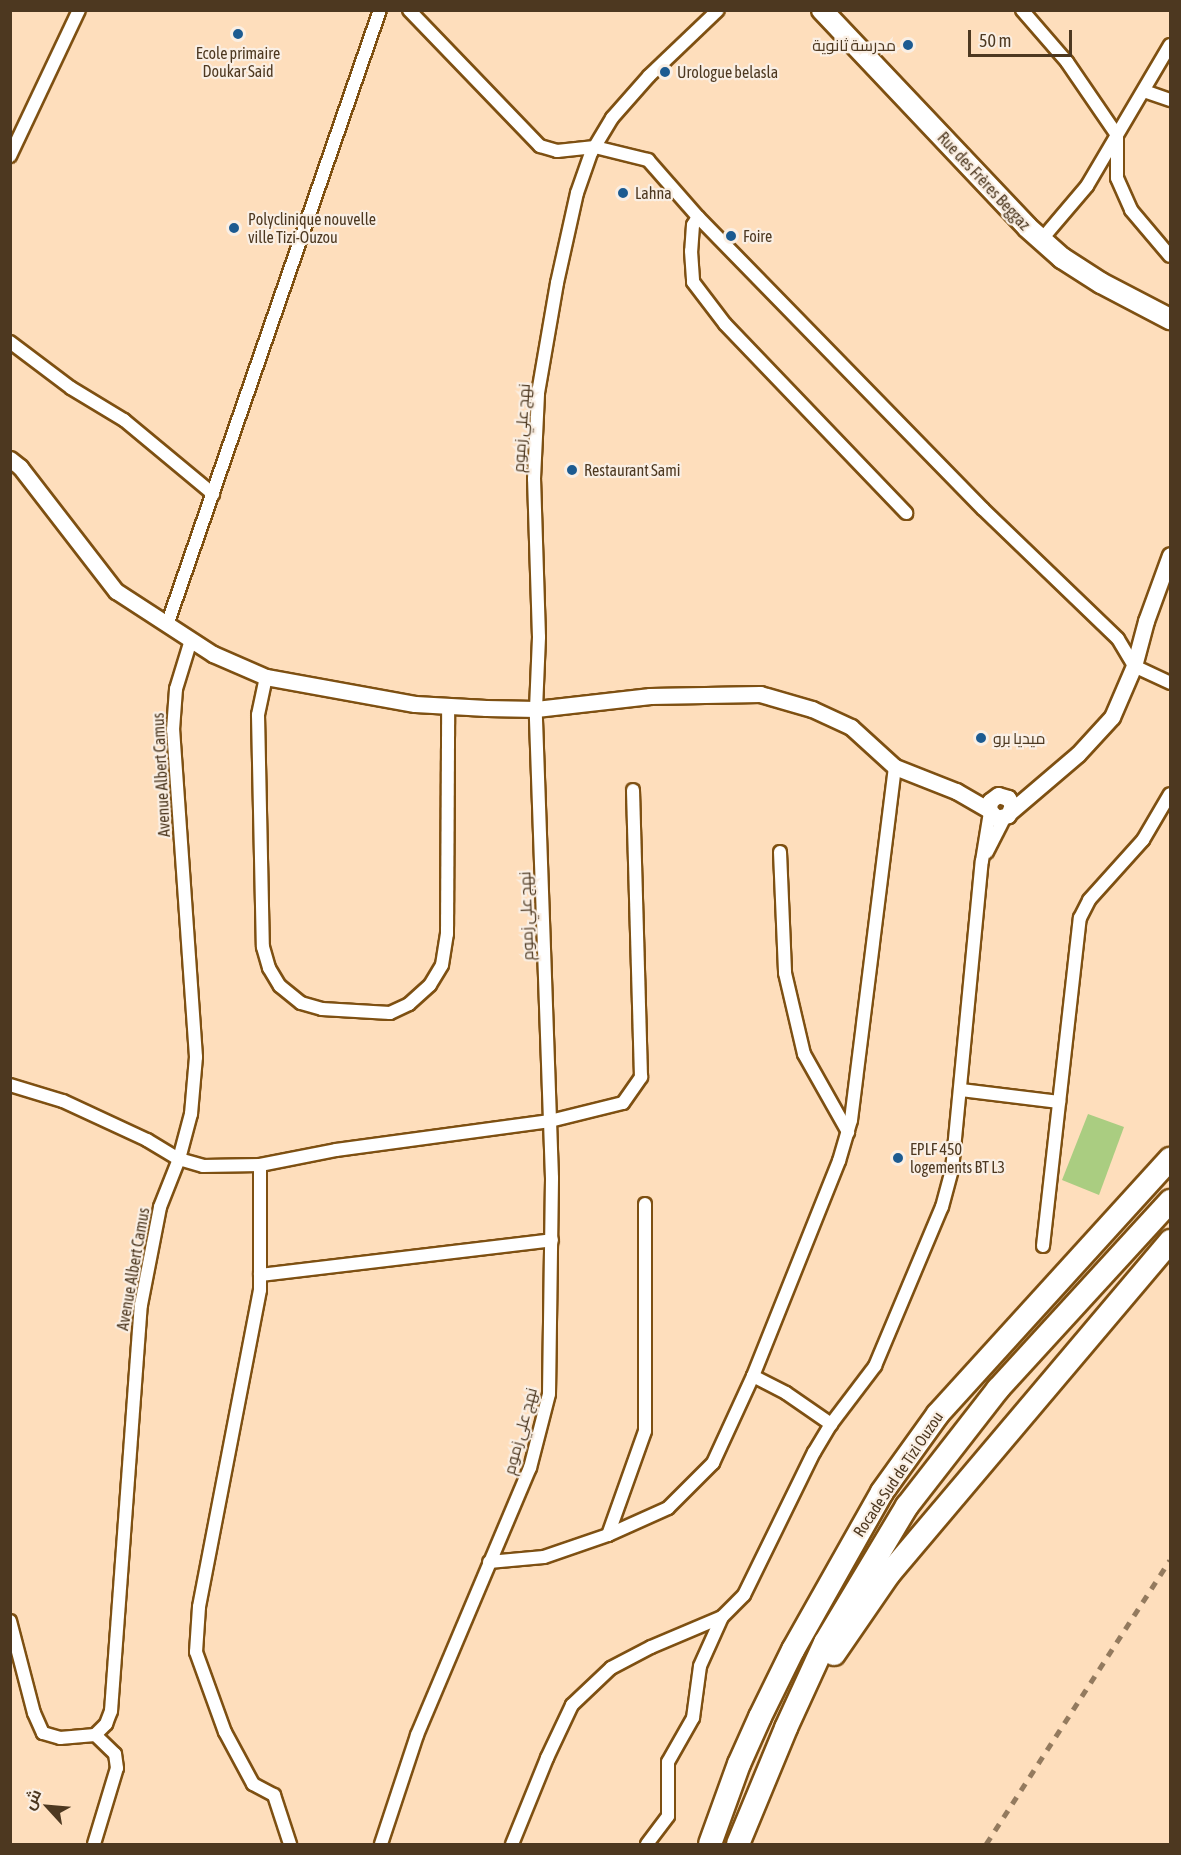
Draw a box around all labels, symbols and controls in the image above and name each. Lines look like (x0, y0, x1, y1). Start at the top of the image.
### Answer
scale bar (971, 18, 1074, 56)
marker: Ecole primaire Doukar Said (231, 27, 245, 41)
text: 50 m (979, 30, 1011, 51)
place label: مدرسة ثانوية (812, 35, 896, 55)
marker: مدرسة ثانوية (901, 38, 915, 52)
place label: Ecole primaire Doukar Said (196, 43, 280, 81)
place label: Urologue belasla (677, 62, 778, 82)
marker: Urologue belasla (658, 65, 672, 79)
street label: Rue des Frères Beggaz (934, 128, 1034, 234)
place label: Lahna (635, 183, 672, 203)
marker: Lahna (616, 186, 630, 200)
place label: Polyclinique nouvelle ville Tizi-Ouzou (248, 209, 376, 247)
marker: Polyclinique nouvelle ville Tizi-Ouzou (225, 219, 243, 237)
place label: Foire (743, 226, 772, 246)
marker: Foire (724, 229, 738, 243)
street label: نهج علي زموم (508, 383, 534, 473)
place label: Restaurant Sami (584, 460, 680, 480)
marker: Restaurant Sami (565, 463, 579, 477)
street label: Avenue Albert Camus (148, 712, 174, 838)
place label: ميديا برو (993, 728, 1046, 748)
marker: ميديا برو (974, 731, 988, 745)
street label: نهج علي زموم (515, 871, 537, 961)
place label: EPLF 450 logements BT L3 (910, 1139, 1005, 1177)
marker: EPLF 450 logements BT L3 (891, 1151, 905, 1165)
street label: Avenue Albert Camus (113, 1206, 153, 1332)
street label: نهج علي زموم (499, 1385, 541, 1477)
street label: Rocade Sud de Tizi Ouzou (849, 1408, 947, 1540)
north arrow (18, 1777, 78, 1837)
text: ش (19, 1786, 44, 1812)

